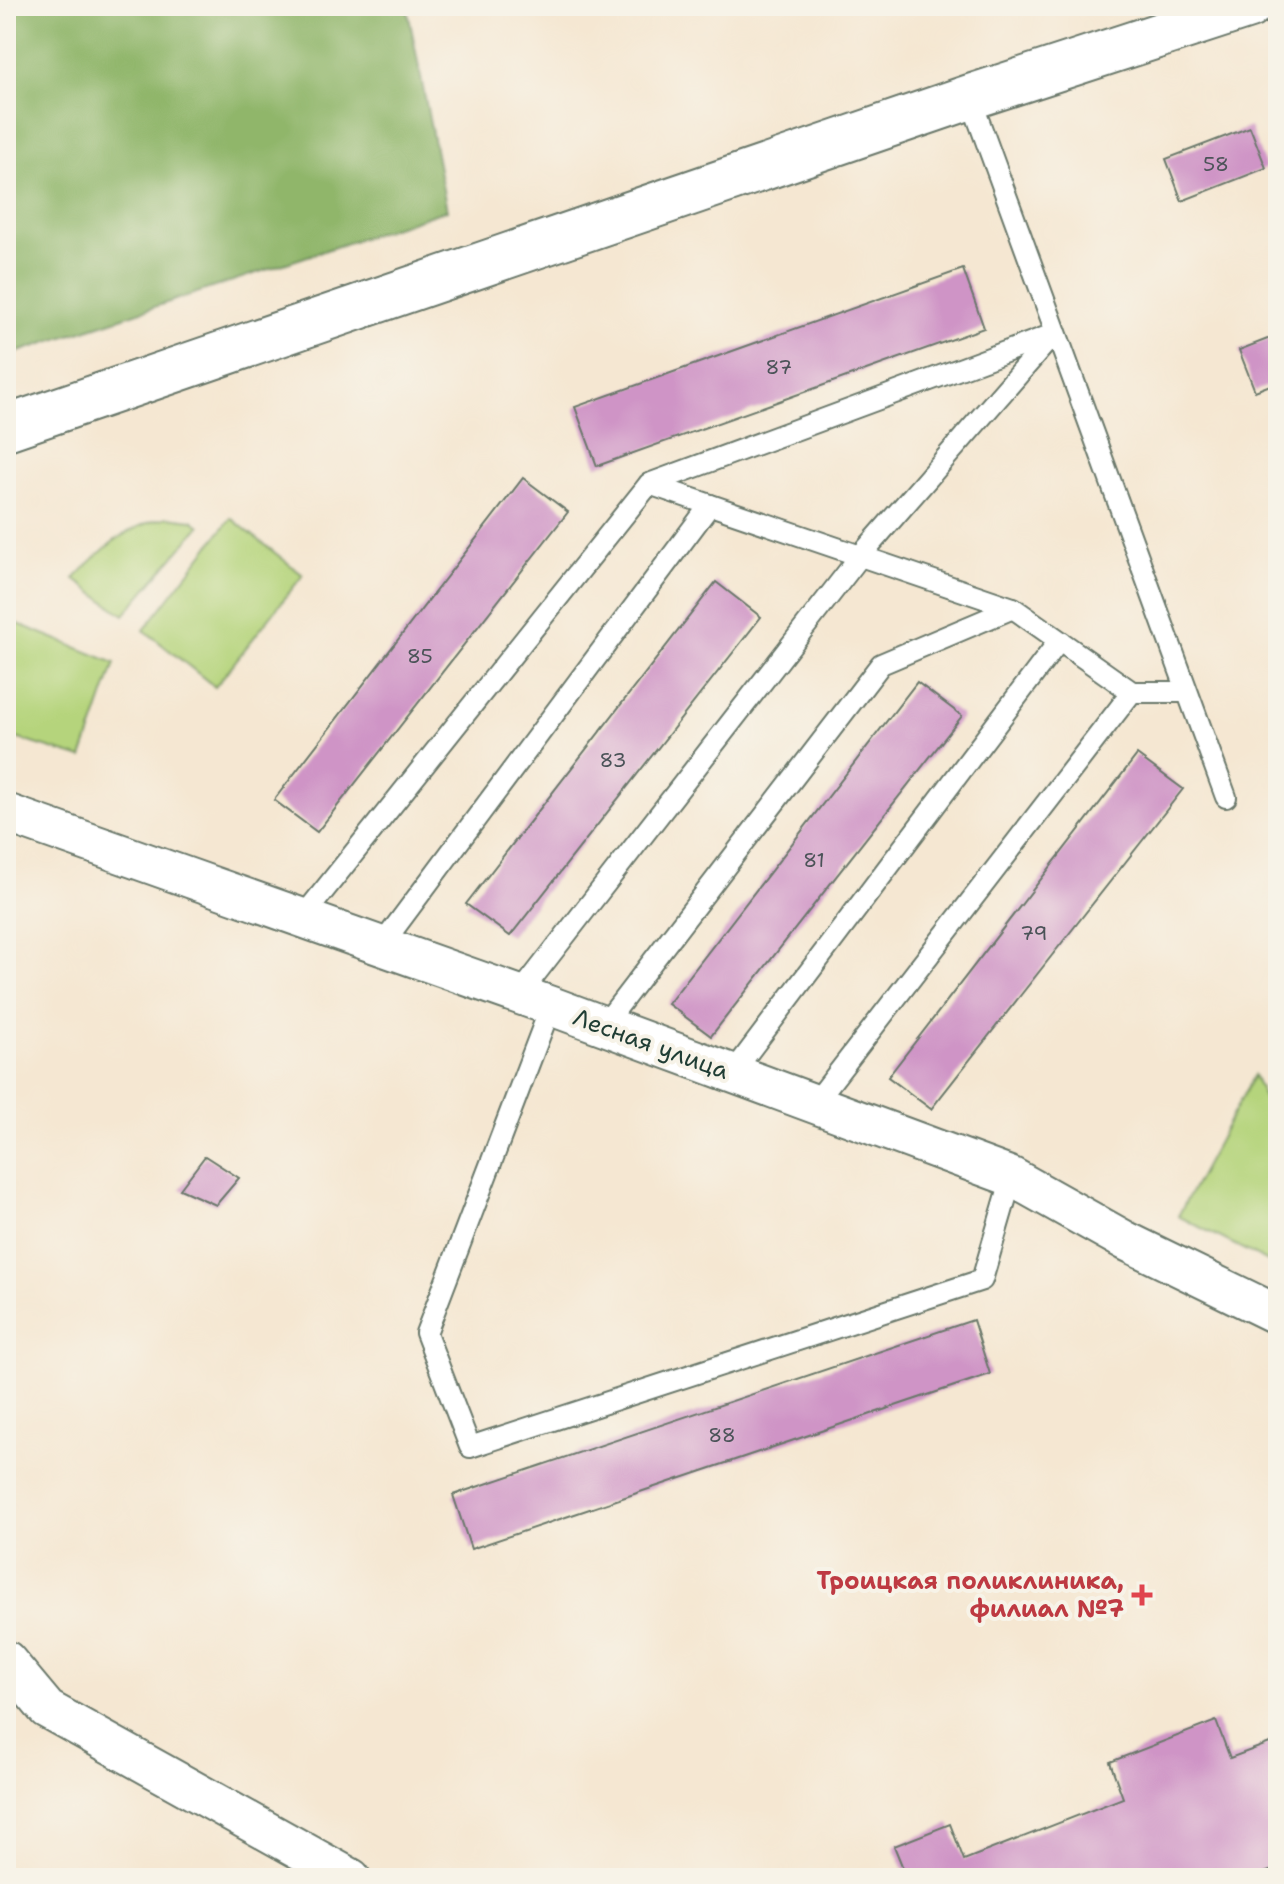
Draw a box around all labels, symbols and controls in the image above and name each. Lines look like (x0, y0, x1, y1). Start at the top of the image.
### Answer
house number: 58 (1203, 151, 1229, 177)
house number: 87 (766, 354, 792, 380)
house number: 85 (407, 643, 433, 669)
house number: 83 (600, 747, 626, 773)
house number: 81 (803, 847, 825, 873)
house number: 79 (1020, 920, 1048, 946)
street label: Лесная улица (569, 1001, 733, 1087)
house number: 88 (708, 1422, 736, 1448)
place label: Троицкая поликлиника, филиал №7 (817, 1565, 1124, 1625)
marker: Троицкая поликлиника, филиал №7 (1131, 1584, 1153, 1606)

